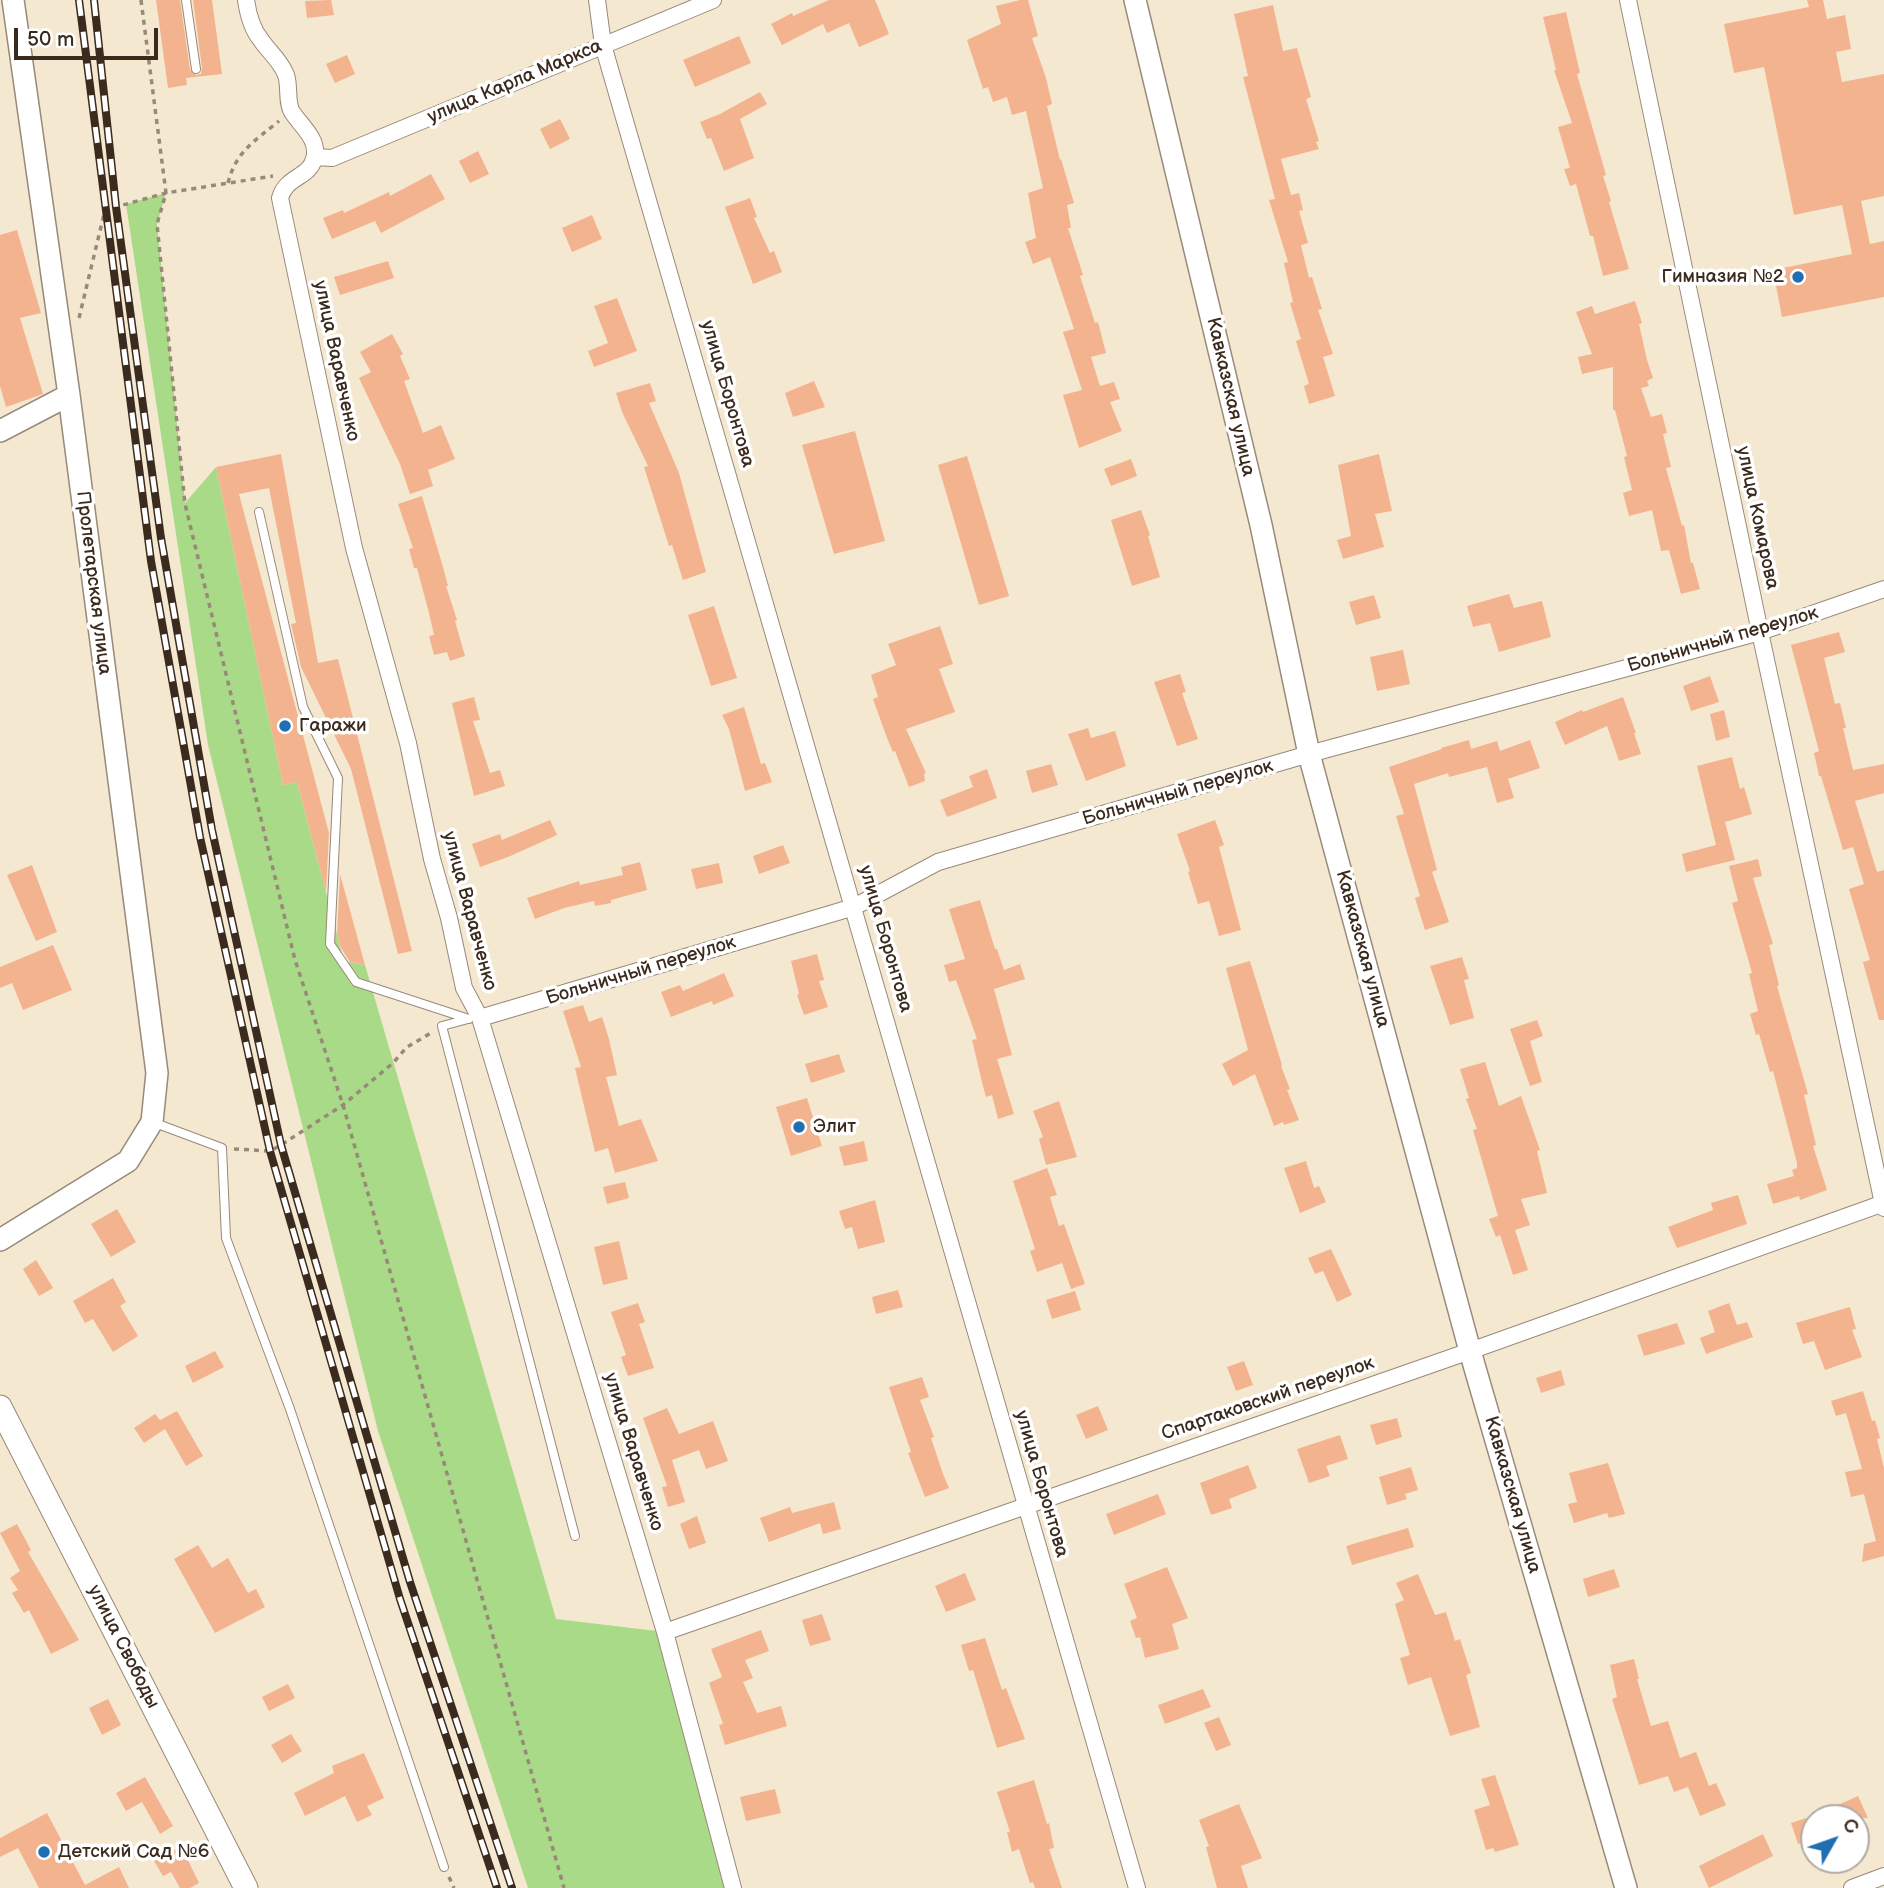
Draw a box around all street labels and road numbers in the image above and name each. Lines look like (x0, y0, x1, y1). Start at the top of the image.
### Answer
street label: улица Карла Маркса (424, 35, 606, 129)
street label: улица Варавченко (308, 279, 364, 443)
street label: Кавказская улица (1201, 315, 1259, 479)
street label: улица Боронтова (695, 318, 759, 470)
street label: улица Комарова (1731, 445, 1783, 591)
street label: Пролетарская улица (70, 490, 116, 676)
street label: Больничный переулок (1625, 602, 1821, 678)
street label: Больничный переулок (1080, 755, 1276, 831)
street label: улица Варавченко (437, 829, 501, 993)
street label: улица Боронтова (853, 863, 917, 1015)
street label: Кавказская улица (1330, 868, 1394, 1030)
street label: Больничный переулок (543, 931, 739, 1011)
street label: Спартаковский переулок (1159, 1352, 1377, 1446)
street label: улица Варавченко (598, 1370, 668, 1534)
street label: улица Боронтова (1009, 1408, 1073, 1560)
street label: Кавказская улица (1479, 1414, 1545, 1576)
street label: улица Свободы (82, 1581, 164, 1713)

